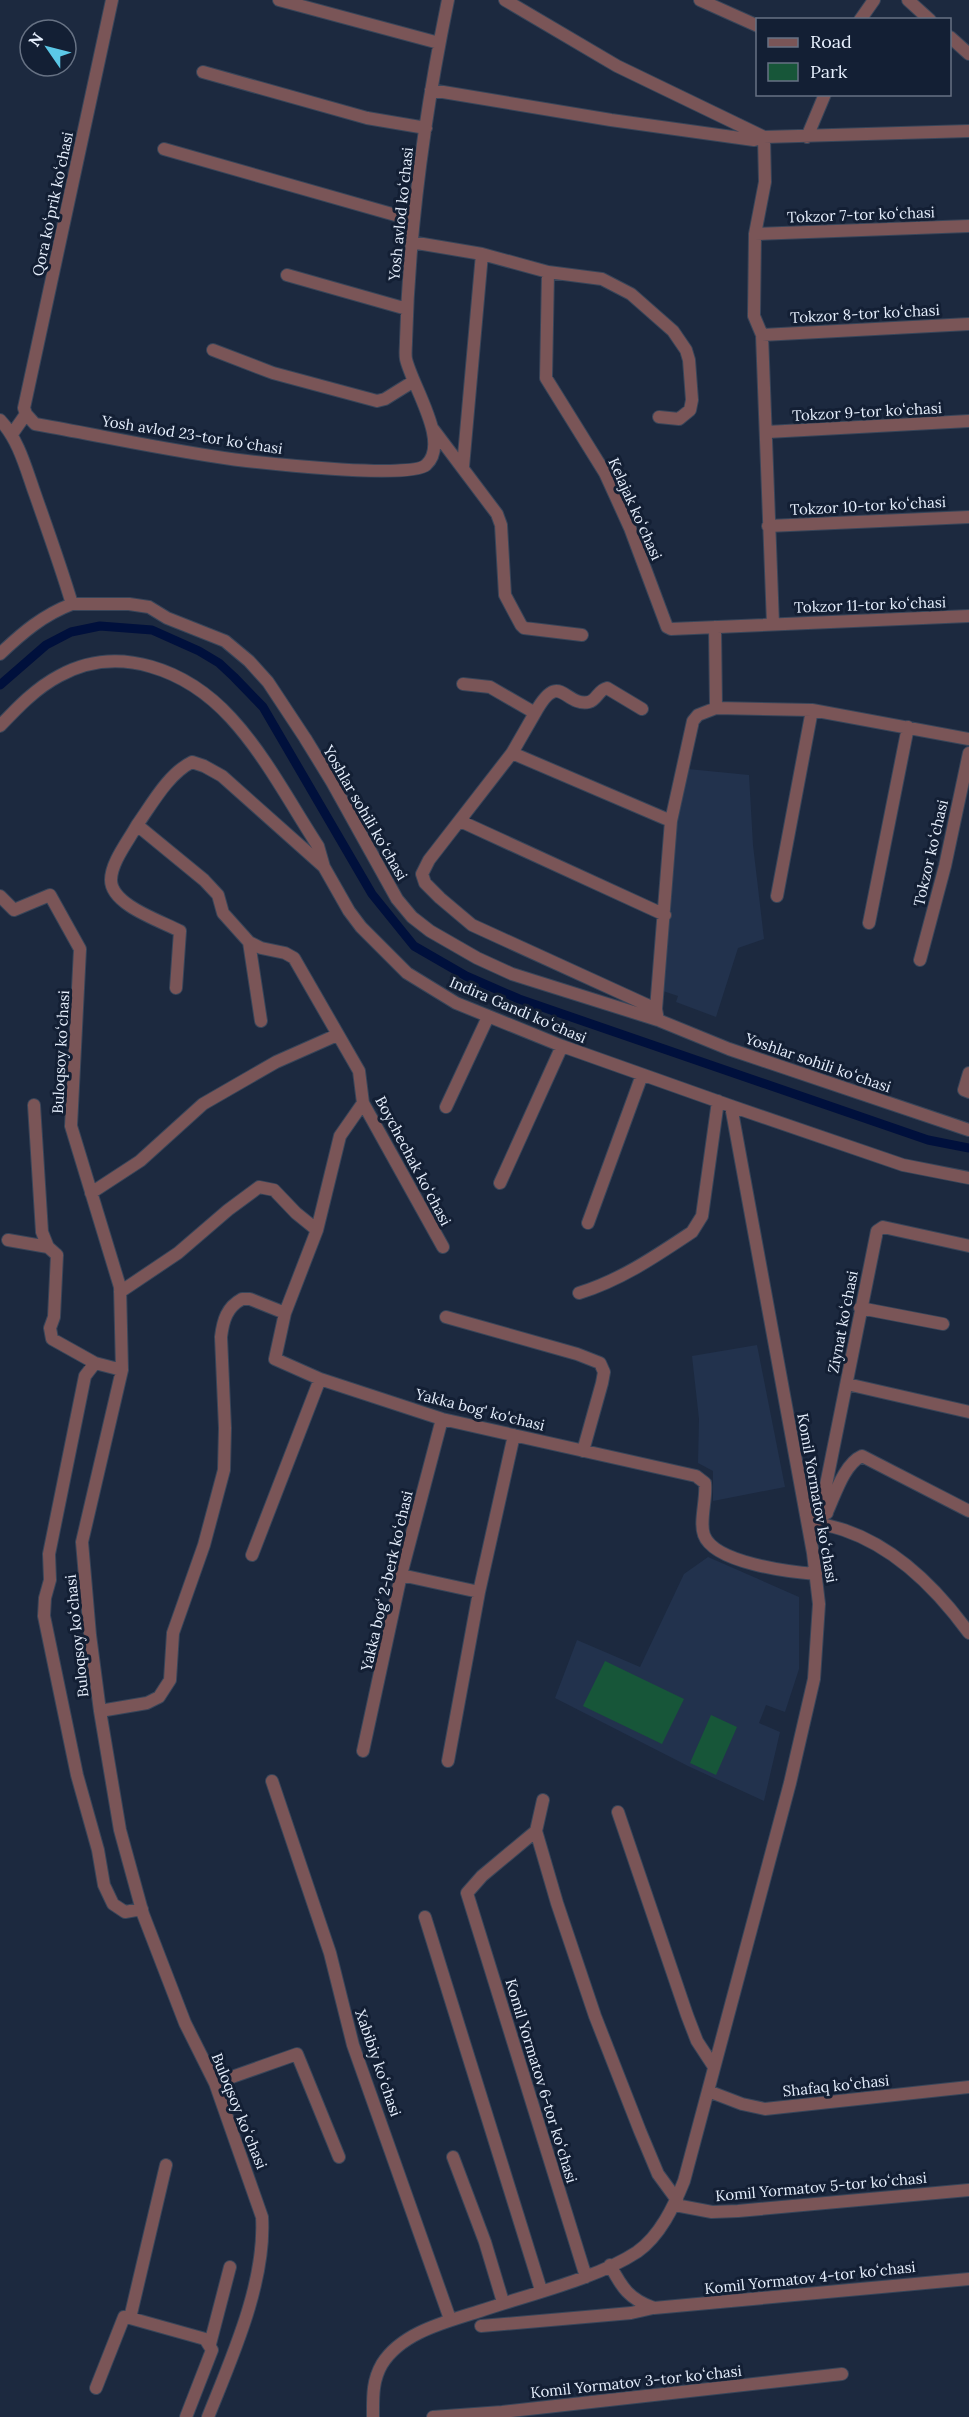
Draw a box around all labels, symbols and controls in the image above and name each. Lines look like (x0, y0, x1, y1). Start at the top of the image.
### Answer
north arrow (18, 18, 78, 78)
legend (756, 18, 951, 96)
text: N (24, 29, 47, 50)
text: Road (810, 30, 852, 53)
text: Park (810, 60, 848, 83)
street label: Qora koʻprik koʻchasi (28, 130, 77, 278)
street label: Yosh avlod koʻchasi (384, 146, 417, 283)
street label: Tokzor 7-tor koʻchasi (787, 202, 935, 227)
street label: Tokzor 8-tor koʻchasi (790, 300, 940, 327)
street label: Tokzor 9-tor koʻchasi (792, 398, 942, 425)
street label: Yosh avlod 23-tor koʻchasi (99, 411, 284, 458)
street label: Kelajak koʻchasi (604, 455, 667, 563)
street label: Tokzor 10-tor koʻchasi (790, 492, 946, 519)
street label: Tokzor 11-tor koʻchasi (794, 592, 946, 617)
street label: Yoshlar sohili koʻchasi (318, 741, 412, 884)
street label: Tokzor koʻchasi (909, 798, 952, 908)
street label: Indira Gandi koʻchasi (447, 972, 590, 1047)
street label: Buloqsoy koʻchasi (48, 990, 73, 1114)
street label: Yoshlar sohili koʻchasi (742, 1028, 894, 1096)
street label: Boychechak koʻchasi (371, 1093, 456, 1229)
street label: Ziynat koʻchasi (823, 1269, 862, 1375)
street label: Yakka bog' ko'chasi (413, 1384, 547, 1435)
street label: Komil Yormatov koʻchasi (793, 1412, 842, 1584)
street label: Yakka bogʻ 2-berk koʻchasi (356, 1489, 417, 1674)
street label: Buloqsoy koʻchasi (61, 1574, 92, 1698)
street label: Komil Yormatov 6-tor koʻchasi (501, 1976, 582, 2185)
street label: Xabibiy koʻchasi (351, 2007, 406, 2119)
street label: Buloqsoy koʻchasi (208, 2050, 271, 2172)
street label: Shafaq koʻchasi (782, 2070, 890, 2101)
street label: Komil Yormatov 5-tor koʻchasi (714, 2168, 927, 2205)
street label: Komil Yormatov 4-tor koʻchasi (703, 2257, 916, 2298)
street label: Komil Yormatov 3-tor koʻchasi (529, 2361, 743, 2402)

